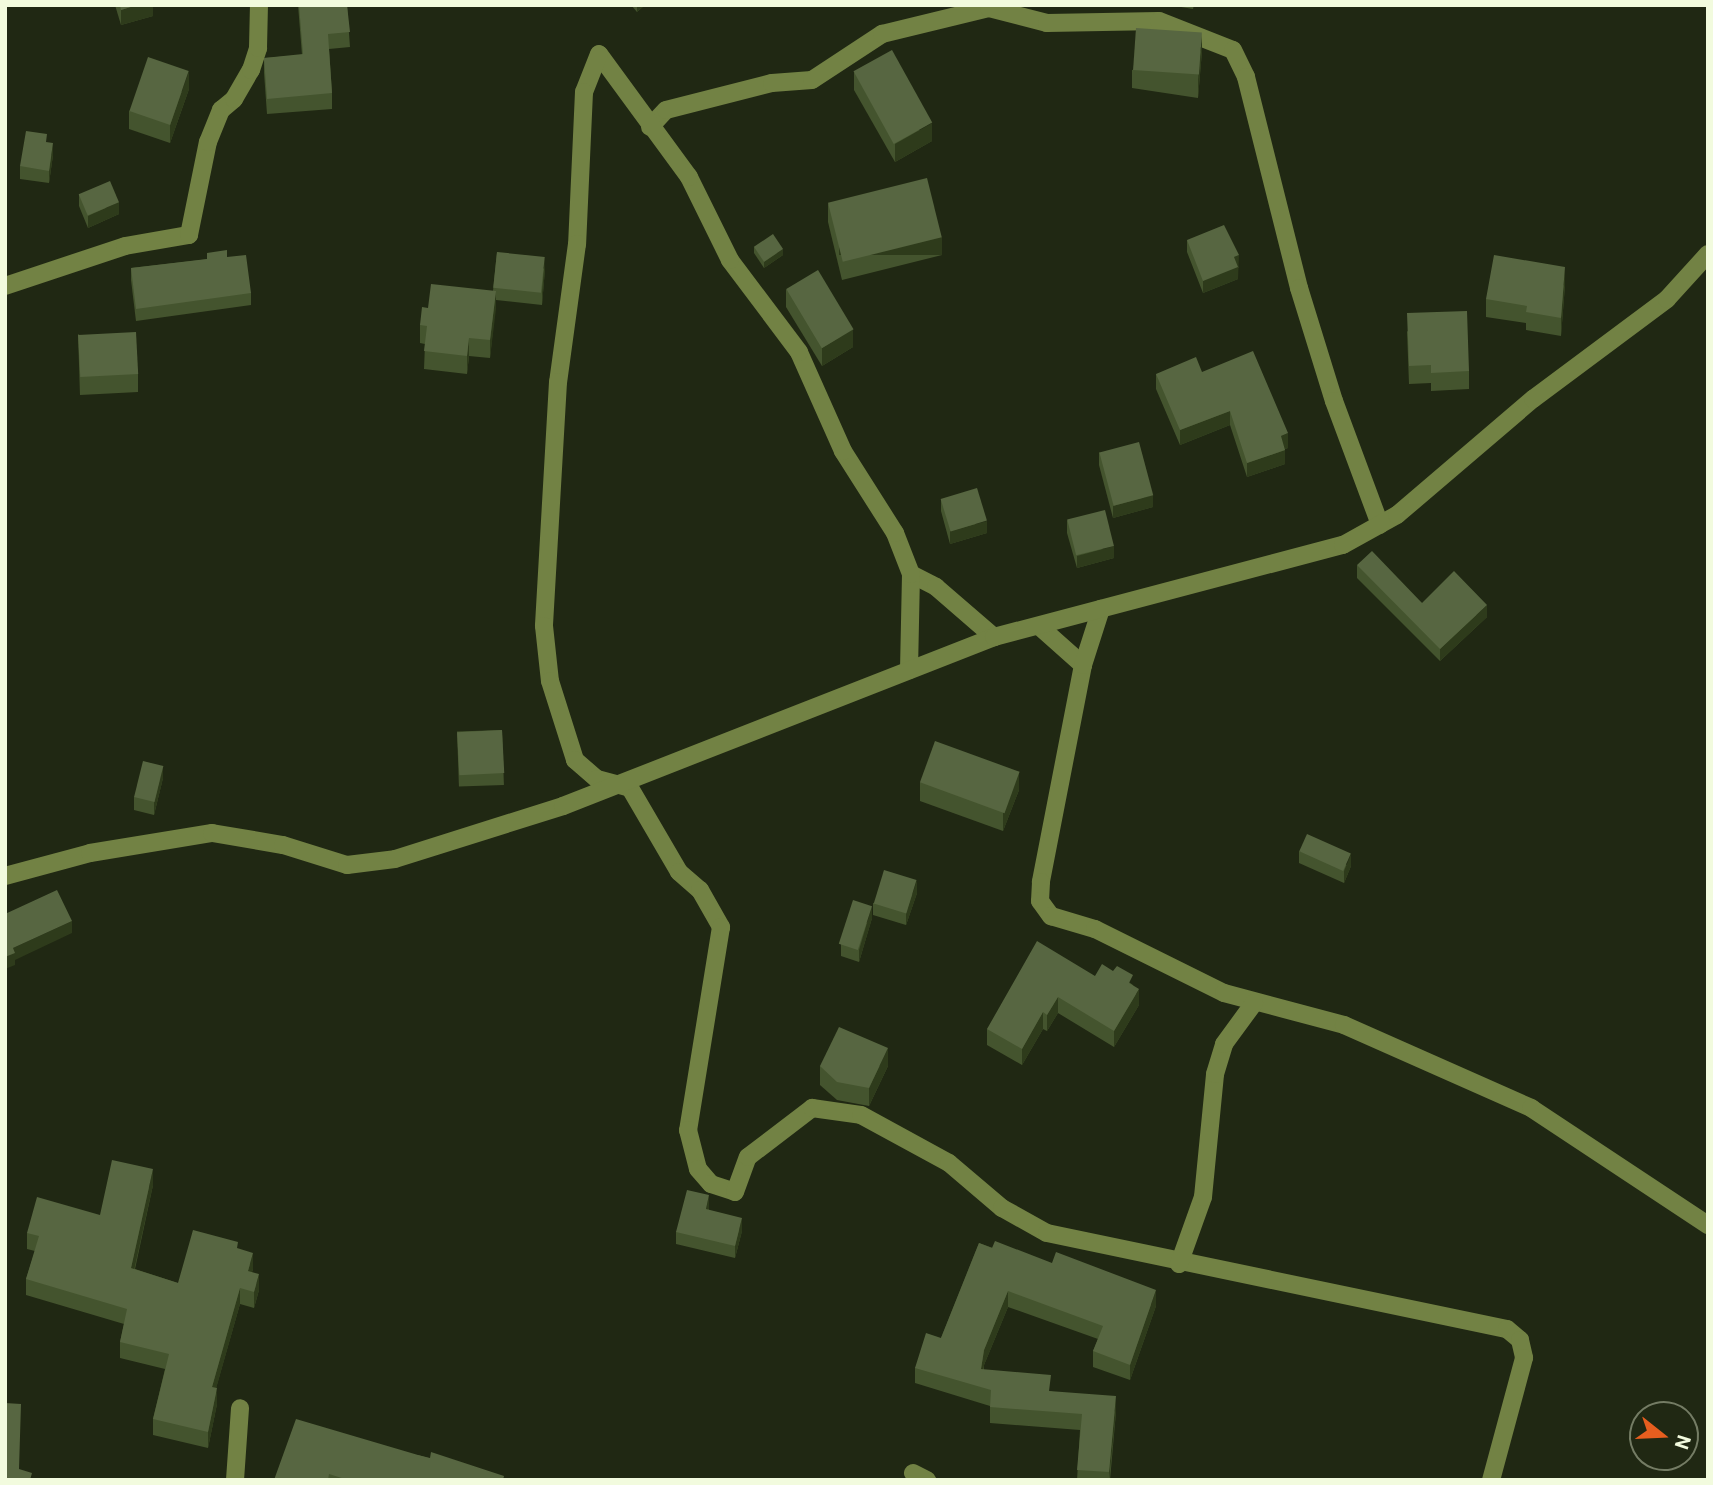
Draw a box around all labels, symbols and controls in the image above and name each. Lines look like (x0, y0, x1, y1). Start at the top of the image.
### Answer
north arrow (1629, 1401, 1699, 1471)
text: N (1670, 1432, 1696, 1452)

